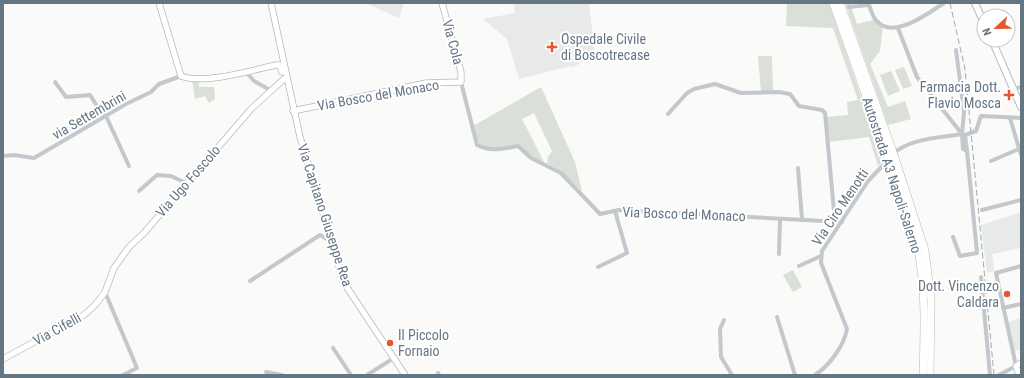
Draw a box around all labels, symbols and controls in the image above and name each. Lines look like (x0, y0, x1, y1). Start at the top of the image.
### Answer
north arrow (976, 8, 1016, 48)
street label: Via Cola (439, 18, 467, 66)
text: N (980, 26, 994, 37)
place label: Ospedale Civile di Boscotrecase (561, 31, 650, 63)
marker: Ospedale Civile di Boscotrecase (546, 41, 558, 53)
street label: Via Bosco del Monaco (316, 76, 440, 114)
place label: Farmacia Dott. Flavio Mosca (920, 79, 1001, 111)
street label: via Settembrini (49, 87, 129, 143)
marker: Farmacia Dott. Flavio Mosca (1004, 90, 1014, 100)
street label: Autostrada A3 Napoli-Salerno (859, 95, 925, 255)
street label: Via Ugo Foscolo (153, 142, 223, 220)
street label: Via Capitano Giuseppe Rea (294, 142, 356, 288)
street label: Via Ciro Menotti (808, 166, 872, 248)
street label: Via Bosco del Monaco (622, 204, 746, 224)
place label: Dott. Vincenzo Caldara (918, 278, 999, 310)
marker: Dott. Vincenzo Caldara (1002, 289, 1012, 299)
street label: Via Cifelli (30, 309, 84, 349)
place label: Il Piccolo Fornaio (398, 327, 449, 359)
marker: Il Piccolo Fornaio (385, 338, 395, 348)

